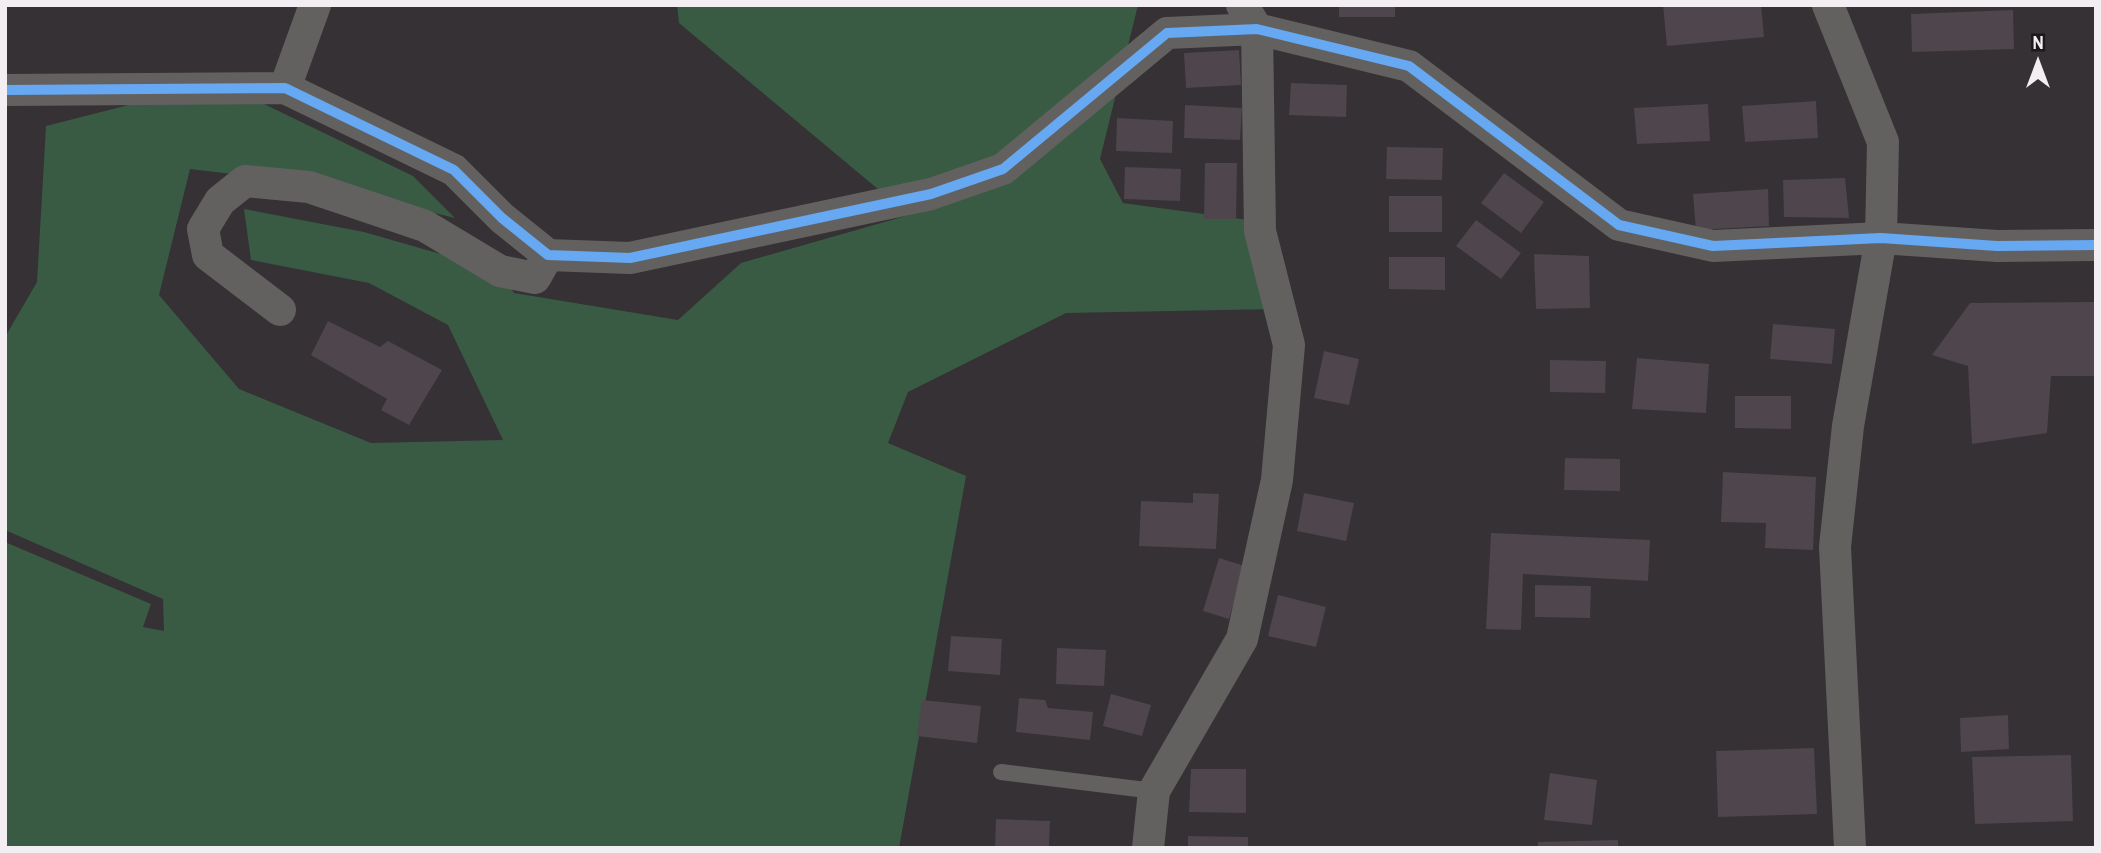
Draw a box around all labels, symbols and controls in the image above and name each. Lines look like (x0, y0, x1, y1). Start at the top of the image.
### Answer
north arrow (2003, 28, 2073, 98)
text: N (2032, 29, 2044, 55)

